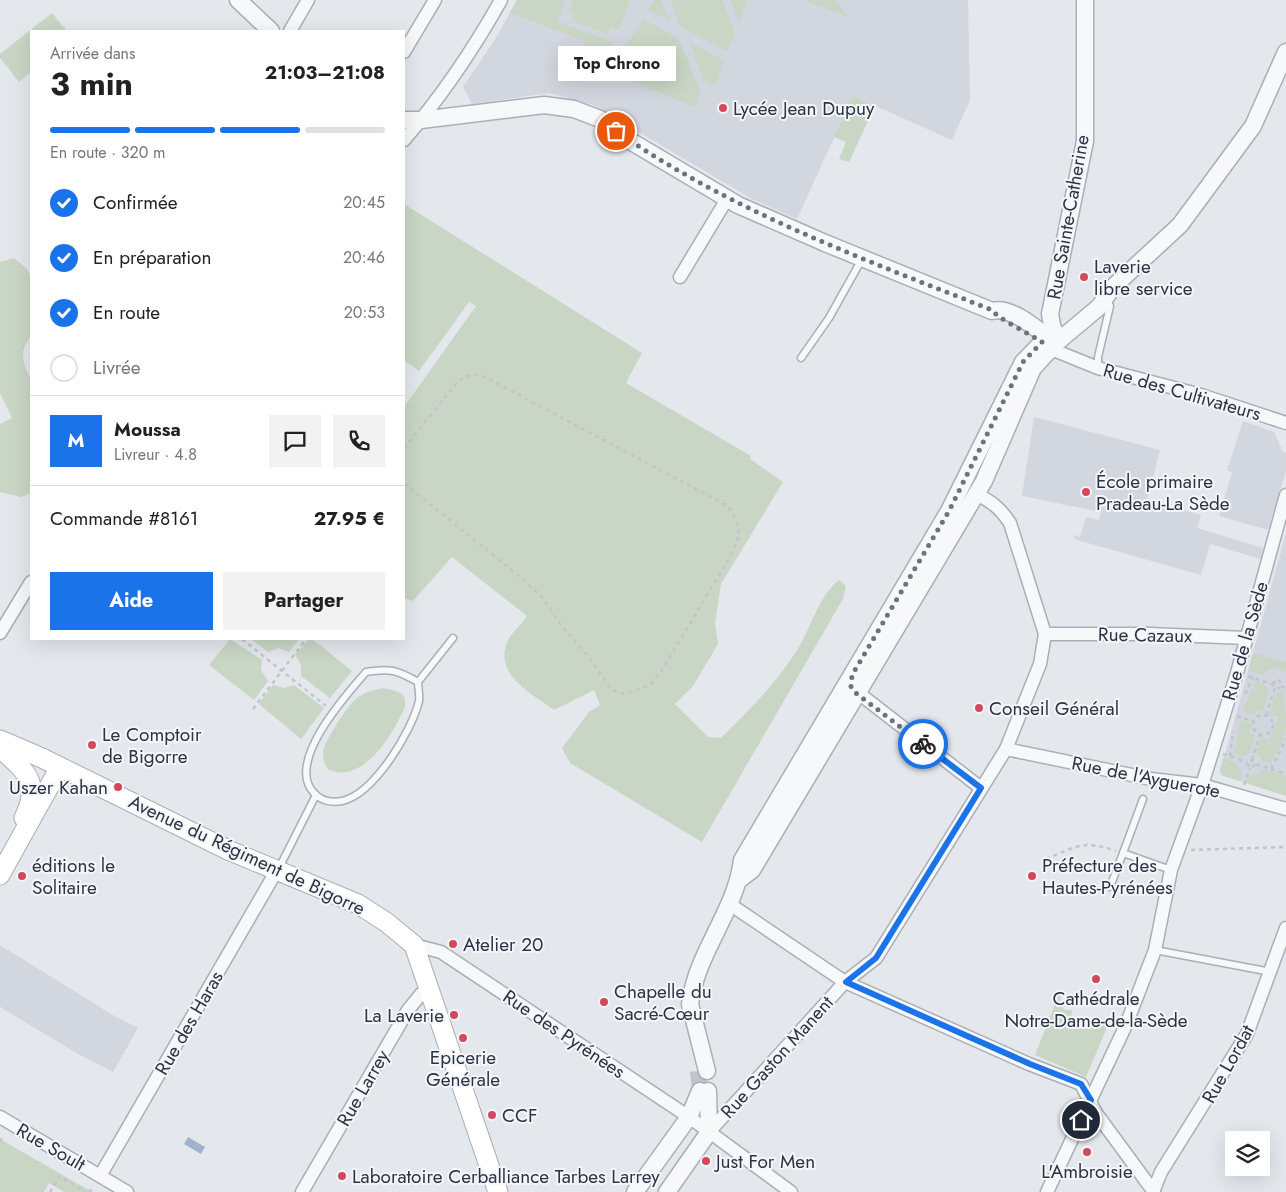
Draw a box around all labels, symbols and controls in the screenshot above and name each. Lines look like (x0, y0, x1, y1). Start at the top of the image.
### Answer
text: Arrivée dans (50, 42, 135, 65)
callout: Top Chrono (557, 46, 675, 81)
text: Top Chrono (574, 52, 660, 75)
text: 21:03–21:08 (265, 59, 385, 86)
text: 3 min (50, 61, 133, 107)
place label: Lycée Jean Dupuy (733, 95, 875, 122)
marker: Lycée Jean Dupuy (717, 102, 729, 114)
pin (595, 110, 637, 152)
icon: bag (602, 117, 630, 145)
street label: Rue Sainte-Catherine (1040, 132, 1096, 301)
text: En route · 320 m (50, 141, 166, 164)
icon: check (50, 189, 78, 217)
text: Confirmée (93, 189, 178, 216)
text: 20:45 (343, 191, 385, 214)
icon: check (50, 244, 78, 272)
text: En préparation (93, 244, 211, 271)
text: 20:46 (343, 246, 385, 269)
place label: Laverie libre service (1094, 253, 1193, 302)
marker: Laverie libre service (1078, 271, 1090, 283)
icon: check (50, 299, 78, 327)
text: En route (93, 299, 160, 326)
text: 20:53 (344, 301, 385, 324)
text: Livrée (93, 354, 141, 381)
street label: Rue des Cultivateurs (1100, 357, 1264, 428)
button: chat (269, 415, 321, 467)
button: phone (333, 415, 385, 467)
text: Moussa (114, 416, 181, 443)
text: M (68, 427, 84, 454)
text: Livreur · 4.8 (114, 443, 197, 466)
place label: École primaire Pradeau-La Sède (1096, 468, 1230, 517)
marker: École primaire Pradeau-La Sède (1080, 486, 1092, 498)
text: Commande #8161 (50, 505, 198, 532)
text: 27.95 € (314, 505, 385, 532)
button: Aide (50, 572, 213, 630)
button: Partager (223, 572, 385, 630)
street label: Rue de la Sède (1215, 578, 1275, 704)
street label: Rue Cazaux (1098, 621, 1192, 649)
place label: Conseil Général (989, 695, 1119, 722)
marker: Conseil Général (973, 702, 985, 714)
courier (898, 719, 948, 769)
place label: Le Comptoir de Bigorre (102, 721, 202, 770)
icon: bike (909, 730, 937, 758)
marker: Le Comptoir de Bigorre (86, 739, 98, 751)
street label: Rue de l'Ayguerote (1070, 749, 1223, 805)
place label: Uszer Kahan (9, 774, 108, 801)
marker: Uszer Kahan (112, 781, 124, 793)
street label: Avenue du Régiment de Bigorre (124, 788, 370, 922)
place label: éditions le Solitaire (32, 852, 115, 901)
place label: Préfecture des Hautes-Pyrénées (1042, 852, 1173, 901)
marker: éditions le Solitaire (16, 870, 28, 882)
marker: Préfecture des Hautes-Pyrénées (1026, 870, 1038, 882)
place label: Atelier 20 (463, 931, 543, 958)
marker: Atelier 20 (447, 938, 459, 950)
street label: Rue des Haras (148, 966, 230, 1080)
marker: Cathédrale Notre-Dame-de-la-Sède (1090, 973, 1102, 985)
place label: Chapelle du Sacré-Cœur (614, 978, 712, 1027)
street label: Rue des Pyrénées (498, 983, 631, 1085)
place label: Cathédrale Notre-Dame-de-la-Sède (1004, 985, 1188, 1034)
street label: Rue Gaston Manent (714, 989, 840, 1124)
marker: Chapelle du Sacré-Cœur (598, 996, 610, 1008)
place label: La Laverie (364, 1002, 444, 1029)
marker: La Laverie (448, 1009, 460, 1021)
street label: Rue Lordat (1195, 1019, 1261, 1108)
marker: Epicerie Générale (457, 1032, 469, 1044)
street label: Rue Larrey (330, 1044, 396, 1131)
place label: Epicerie Générale (426, 1044, 500, 1093)
pin (1060, 1099, 1102, 1141)
place label: CCF (502, 1102, 538, 1129)
icon: home (1067, 1106, 1095, 1134)
marker: CCF (486, 1109, 498, 1121)
street label: Rue Soult (11, 1116, 91, 1178)
map controls (1225, 1131, 1270, 1176)
button: layers (1225, 1131, 1270, 1176)
marker: L'Ambroisie (1081, 1146, 1093, 1158)
place label: Just For Men (713, 1148, 815, 1175)
marker: Just For Men (700, 1155, 712, 1167)
place label: L'Ambroisie (1041, 1158, 1133, 1185)
place label: Laboratoire Cerballiance Tarbes Larrey (352, 1163, 660, 1190)
marker: Laboratoire Cerballiance Tarbes Larrey (336, 1170, 348, 1182)

